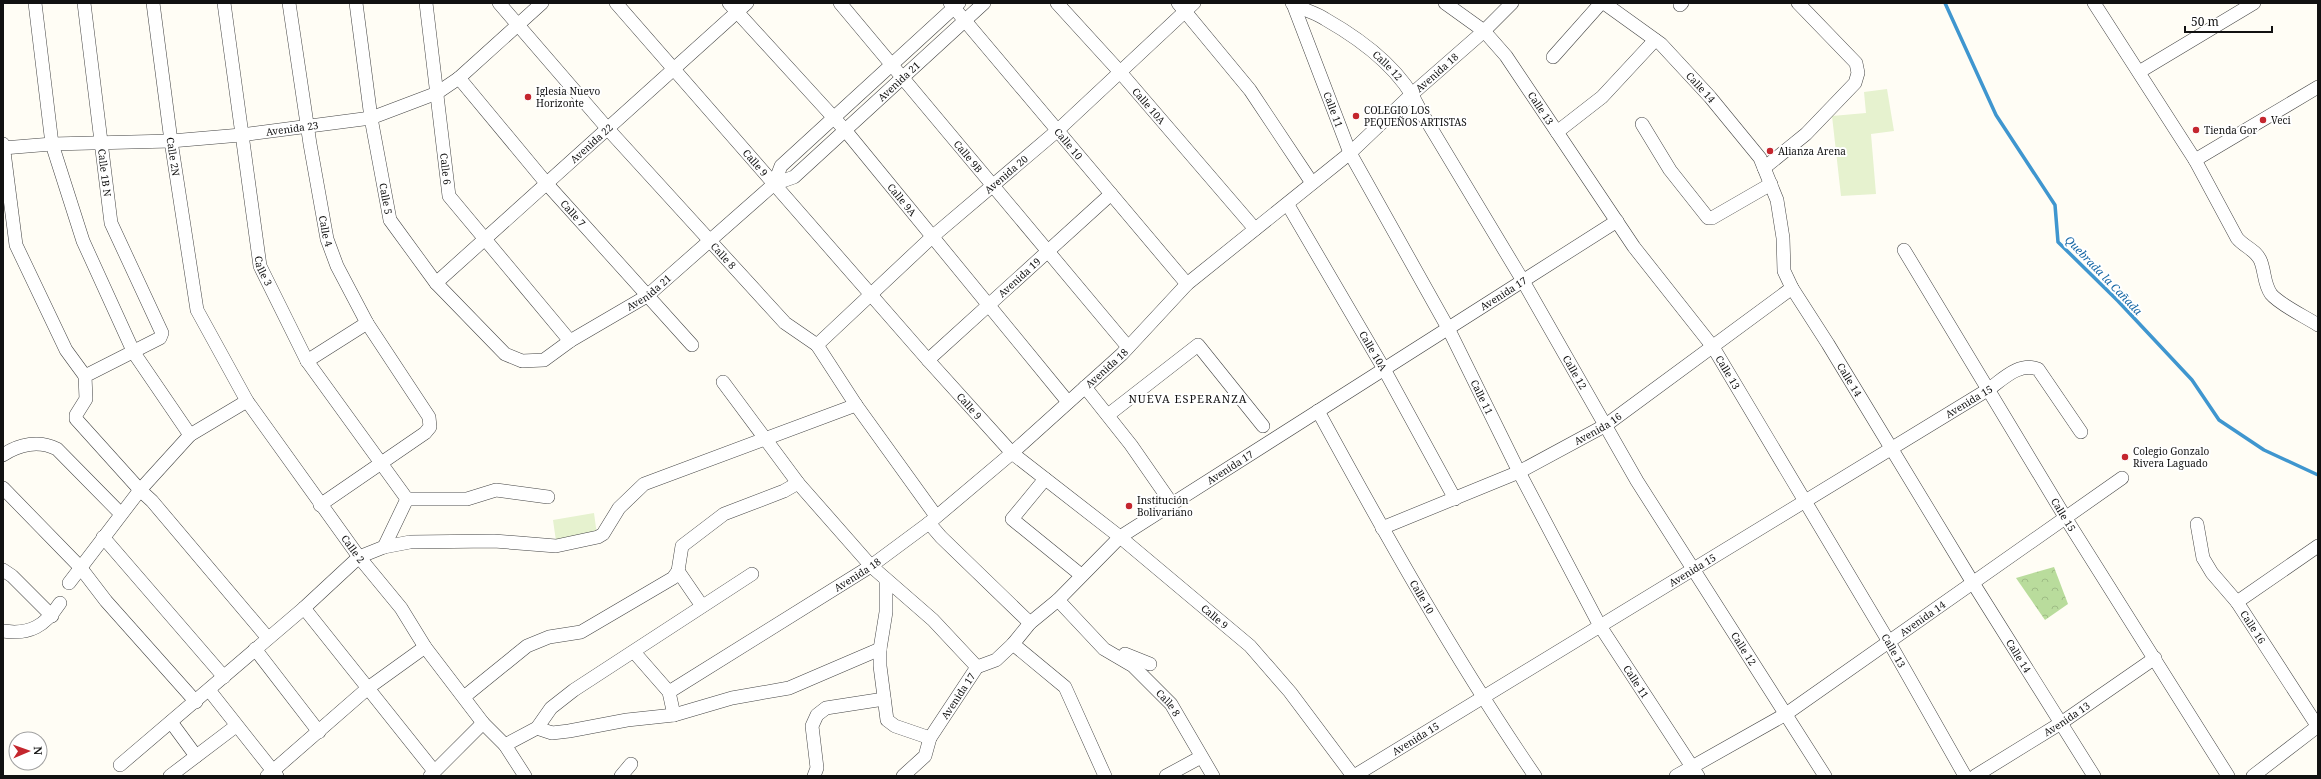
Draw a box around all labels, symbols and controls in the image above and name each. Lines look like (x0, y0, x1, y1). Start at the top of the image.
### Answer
scale bar (2185, 8, 2272, 34)
text: 50 m (2191, 13, 2219, 30)
street label: Calle 12 (1370, 47, 1406, 83)
street label: Avenida 18 (1412, 49, 1462, 95)
street label: Avenida 21 (874, 58, 923, 104)
street label: Calle 14 (1683, 69, 1719, 106)
place label: Iglesia Nuevo Horizonte (536, 84, 601, 110)
street label: Calle 10A (1129, 84, 1169, 128)
street label: Calle 13 (1525, 89, 1557, 128)
street label: Calle 11 (1320, 90, 1347, 129)
marker: Iglesia Nuevo Horizonte (523, 92, 533, 102)
place label: COLEGIO LOS PEQUEÑOS ARTISTAS (1364, 103, 1467, 129)
marker: COLEGIO LOS PEQUEÑOS ARTISTAS (1351, 111, 1361, 121)
place label: Veci (2271, 113, 2291, 127)
marker: Veci (2258, 115, 2268, 125)
street label: Avenida 23 (265, 118, 320, 139)
street label: Avenida 22 (567, 120, 616, 166)
place label: Tienda Gor (2204, 123, 2257, 137)
street label: Calle 10 (1051, 125, 1086, 163)
marker: Tienda Gor (2191, 125, 2201, 135)
street label: Calle 2N (164, 136, 183, 177)
street label: Calle 9B (951, 137, 986, 175)
place label: Alianza Arena (1778, 144, 1846, 158)
street label: Calle 9 (740, 146, 771, 179)
marker: Alianza Arena (1765, 146, 1775, 156)
street label: Calle 1B N (95, 148, 115, 198)
street label: Avenida 20 (981, 151, 1031, 196)
street label: Calle 6 (437, 152, 455, 186)
street label: Calle 9A (884, 180, 920, 220)
street label: Calle 5 (376, 182, 396, 215)
street label: Calle 7 (557, 197, 589, 230)
street label: Calle 4 (316, 214, 336, 249)
water label: Quebrada la Cañada (2062, 232, 2146, 318)
street label: Calle 8 (708, 239, 740, 272)
street label: Avenida 19 (995, 254, 1043, 300)
street label: Calle 3 (252, 255, 276, 289)
street label: Avenida 21 (624, 271, 674, 314)
street label: Avenida 17 (1477, 273, 1530, 313)
street label: Calle 10A (1356, 328, 1391, 374)
street label: Avenida 18 (1082, 345, 1131, 391)
street label: Calle 12 (1560, 353, 1590, 392)
street label: Calle 13 (1712, 353, 1744, 392)
street label: Calle 14 (1834, 360, 1865, 399)
street label: Calle 11 (1468, 377, 1497, 417)
street label: Avenida 15 (1943, 382, 1995, 421)
street label: Calle 9 (954, 390, 985, 422)
district label: NUEVA ESPERANZA (1128, 391, 1248, 406)
street label: Avenida 16 (1572, 409, 1625, 448)
place label: Colegio Gonzalo Rivera Laguado (2133, 444, 2210, 470)
street label: Avenida 17 (1204, 447, 1256, 487)
marker: Colegio Gonzalo Rivera Laguado (2120, 452, 2130, 462)
place label: Institución Bolivariano (1137, 493, 1193, 519)
street label: Calle 15 (2048, 495, 2079, 534)
marker: Institución Bolivariano (1124, 501, 1134, 511)
street label: Calle 2 (338, 532, 368, 566)
street label: Avenida 15 (1666, 550, 1718, 590)
street label: Avenida 18 (831, 554, 884, 594)
street label: Calle 10 (1407, 577, 1438, 617)
street label: Avenida 14 (1897, 597, 1948, 639)
street label: Calle 9 (1198, 601, 1231, 632)
street label: Calle 16 (2237, 608, 2269, 647)
street label: Calle 12 (1728, 629, 1760, 668)
street label: Calle 13 (1878, 631, 1909, 671)
street label: Calle 14 (2003, 636, 2035, 676)
street label: Calle 11 (1620, 662, 1652, 701)
street label: Avenida 17 (938, 670, 979, 722)
street label: Calle 8 (1153, 686, 1184, 719)
street label: Avenida 13 (2041, 698, 2093, 739)
street label: Avenida 15 (1389, 719, 1442, 758)
north arrow (8, 731, 48, 771)
text: N (31, 746, 46, 756)

